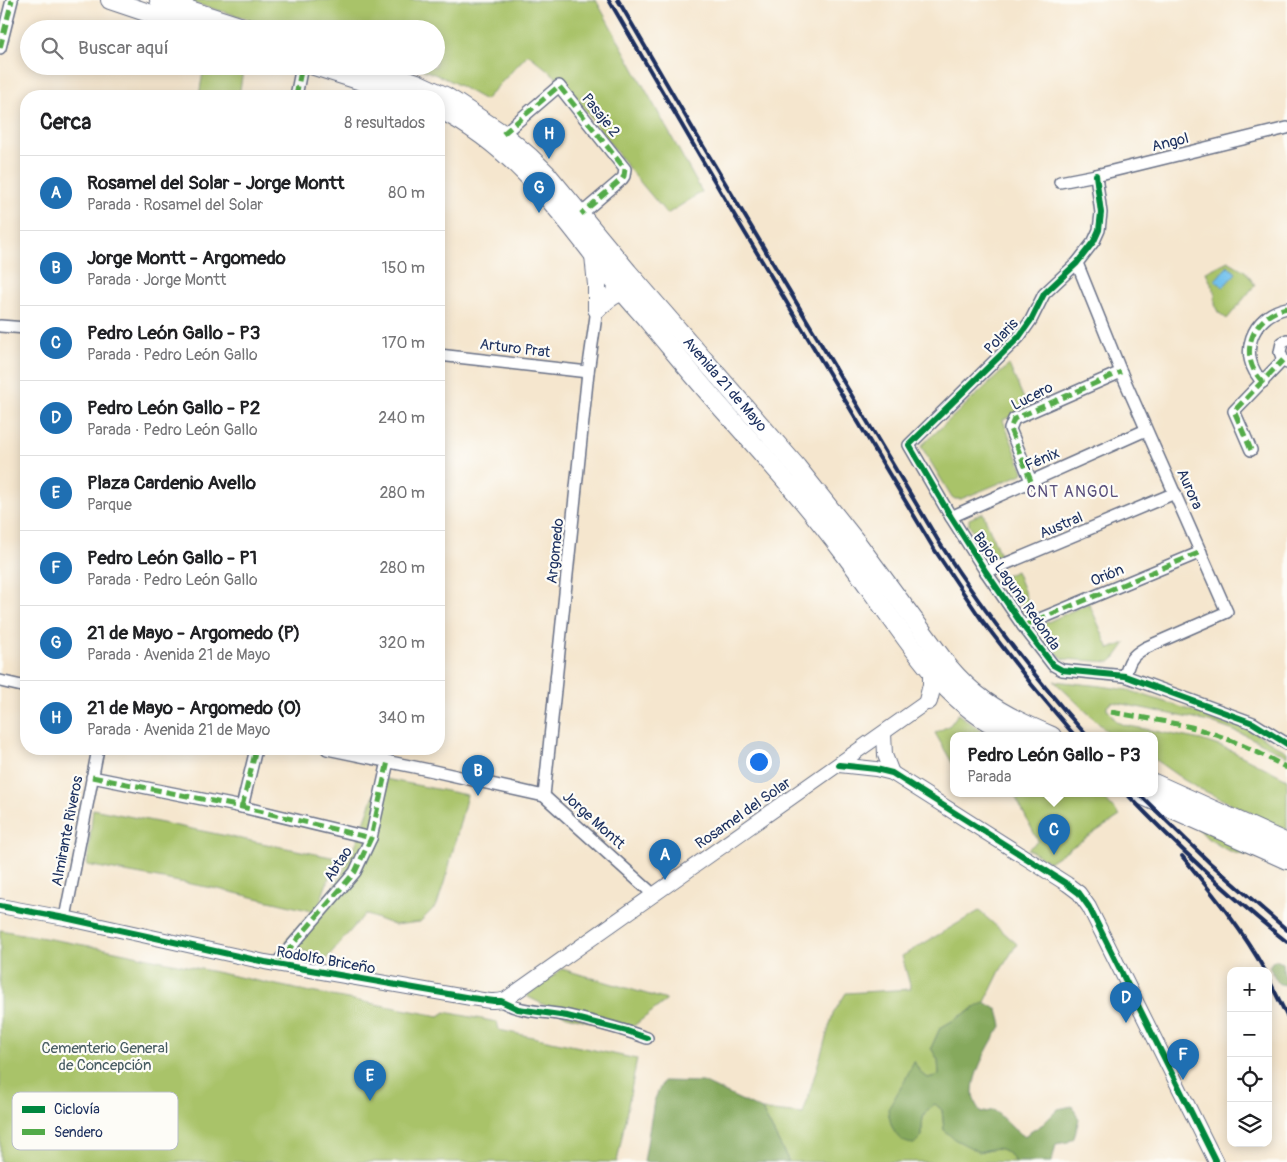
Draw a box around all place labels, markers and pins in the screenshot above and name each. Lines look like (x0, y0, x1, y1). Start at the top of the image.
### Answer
pin: H (533, 118, 565, 159)
pin: G (523, 172, 555, 213)
pin: B (462, 755, 494, 796)
pin: C (1038, 814, 1070, 855)
pin: A (649, 839, 681, 880)
pin: D (1110, 982, 1142, 1023)
pin: F (1167, 1039, 1199, 1080)
pin: E (354, 1060, 386, 1101)

